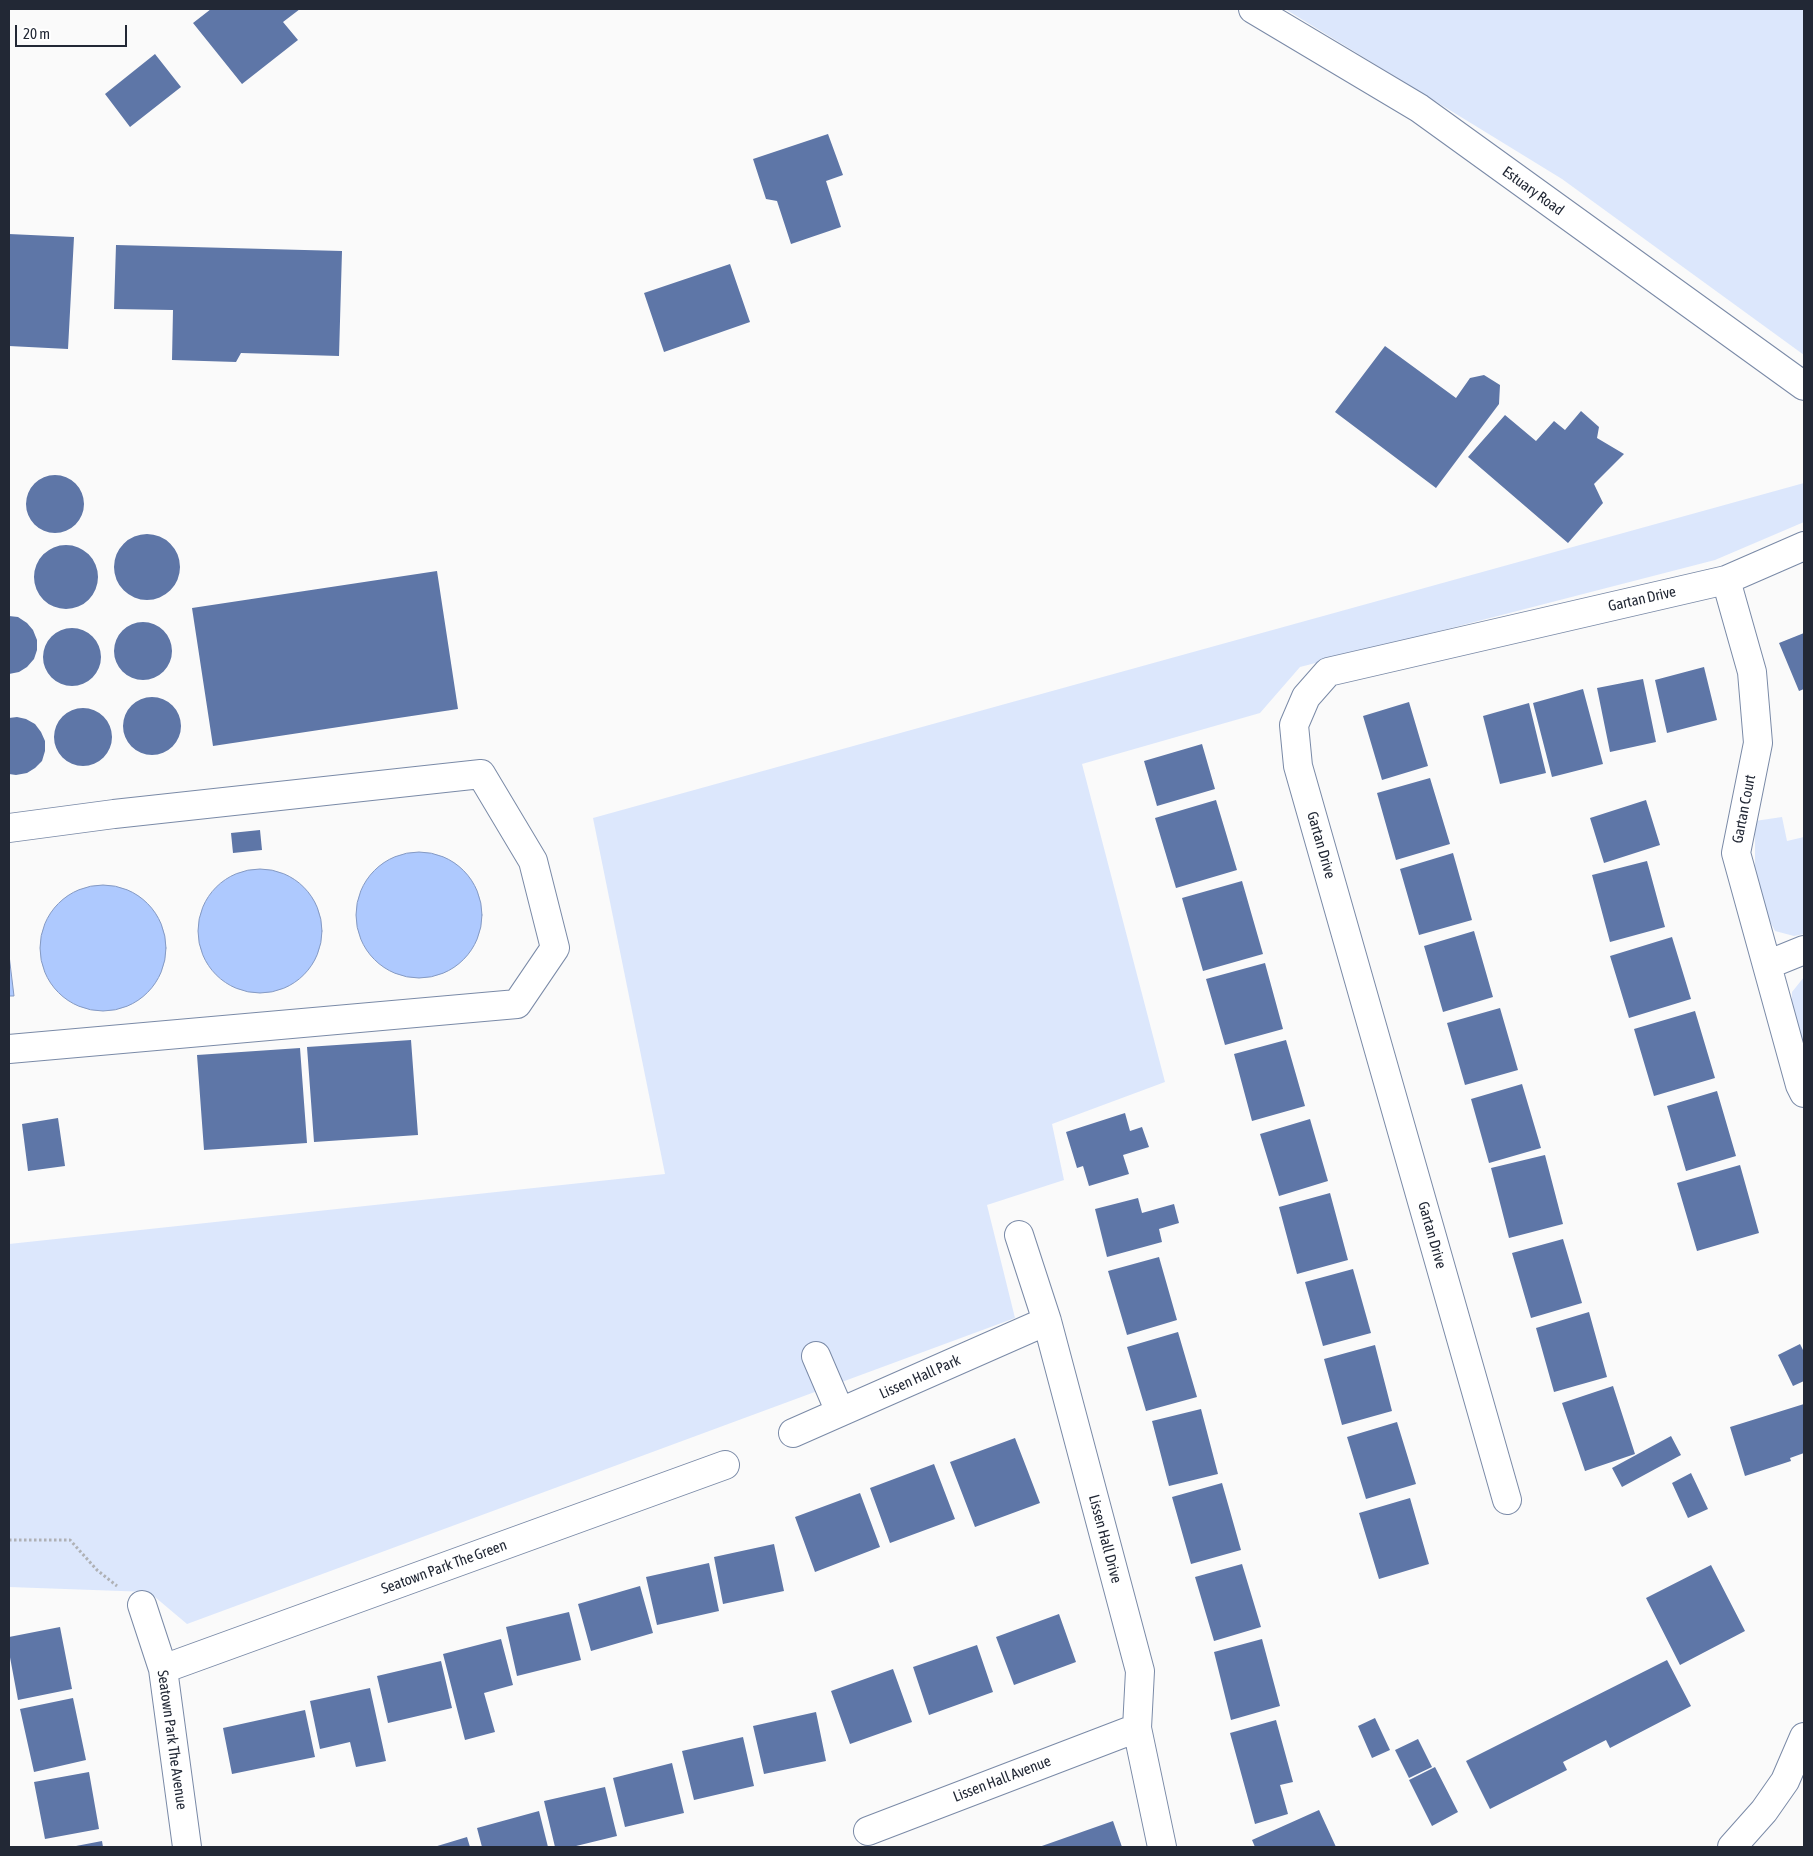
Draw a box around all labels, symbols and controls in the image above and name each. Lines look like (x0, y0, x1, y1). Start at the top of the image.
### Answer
scale bar (18, 15, 130, 47)
text: 20 m (23, 25, 50, 42)
street label: Estuary Road (1499, 163, 1567, 219)
street label: Gartan Drive (1606, 582, 1678, 616)
street label: Gartan Court (1729, 773, 1759, 845)
street label: Gartan Drive (1303, 809, 1339, 881)
street label: Gartan Drive (1414, 1199, 1450, 1271)
street label: Lissen Hall Park (877, 1351, 963, 1403)
street label: Lissen Hall Drive (1085, 1493, 1125, 1585)
street label: Seatown Park The Green (379, 1536, 509, 1598)
street label: Seatown Park The Avenue (153, 1669, 191, 1811)
street label: Lissen Hall Avenue (951, 1752, 1053, 1806)

